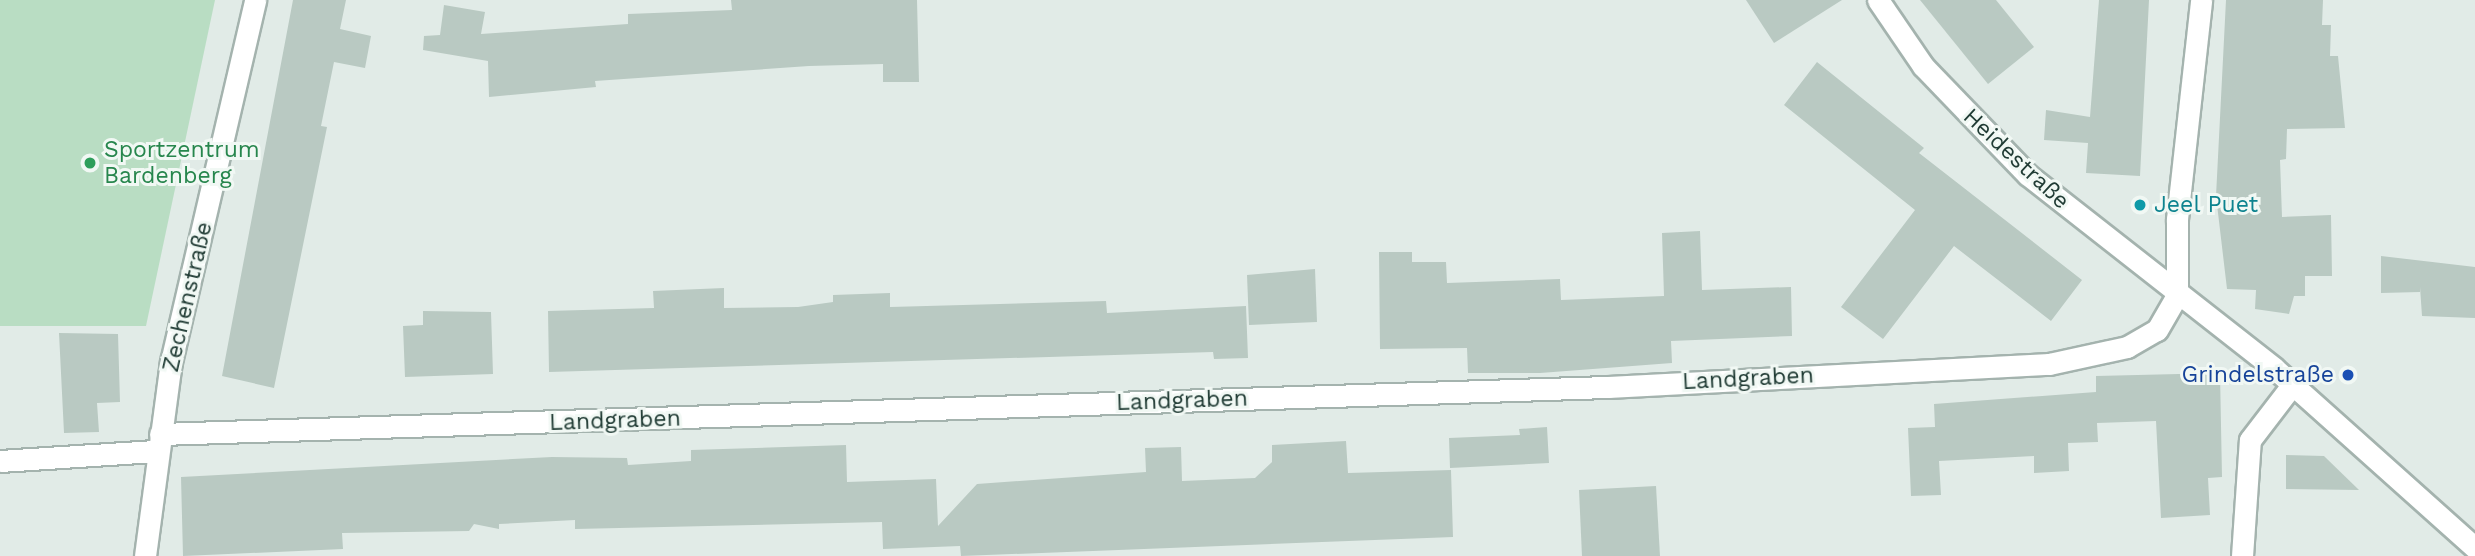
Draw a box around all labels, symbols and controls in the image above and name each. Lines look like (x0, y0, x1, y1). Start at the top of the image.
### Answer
street label: Heidestraße (1957, 103, 2075, 215)
place label: Sportzentrum Bardenberg (104, 136, 260, 190)
marker: Sportzentrum Bardenberg (82, 155, 98, 171)
place label: Jeel Puet (2154, 191, 2259, 219)
marker: Jeel Puet (2132, 197, 2148, 213)
street label: Zechenstraße (157, 219, 219, 375)
place label: Grindelstraße (2182, 361, 2334, 389)
street label: Landgraben (1682, 362, 1814, 396)
marker: Grindelstraße (2340, 367, 2356, 383)
street label: Landgraben (1116, 385, 1248, 417)
street label: Landgraben (549, 405, 681, 437)

